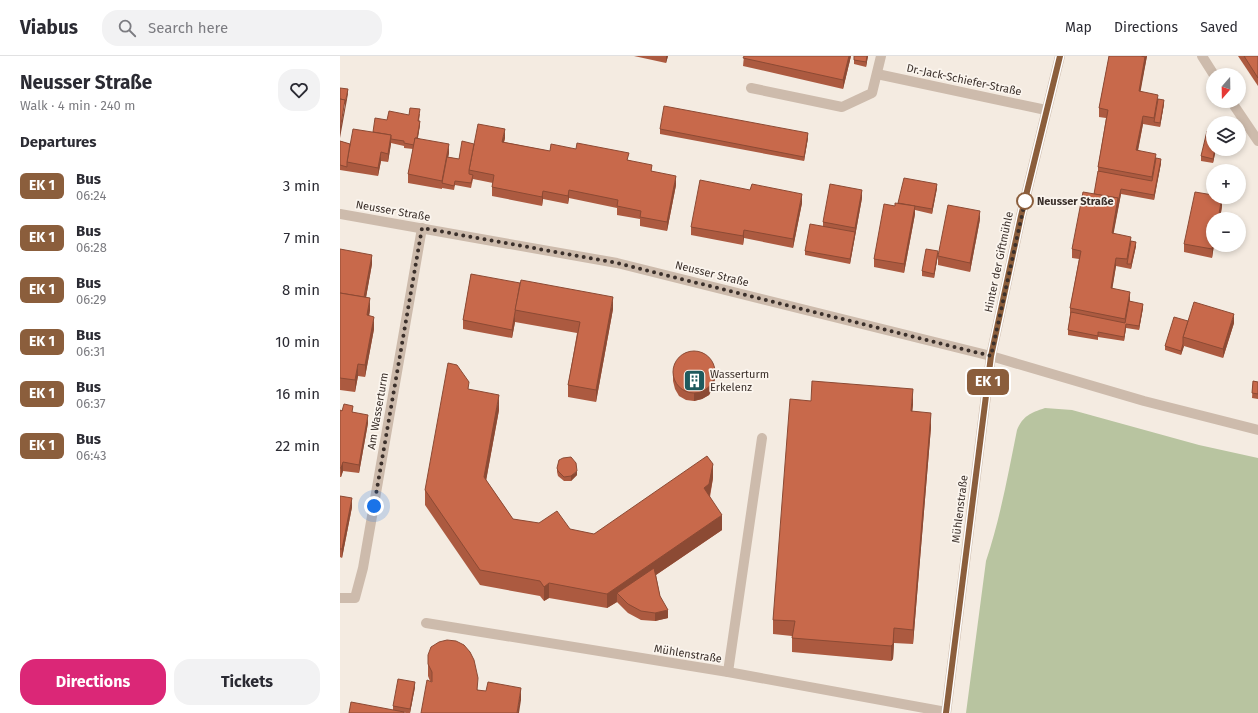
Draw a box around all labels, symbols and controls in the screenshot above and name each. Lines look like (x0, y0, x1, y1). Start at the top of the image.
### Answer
search box (102, 10, 382, 46)
text: Viabus (20, 16, 78, 39)
icon: search (116, 17, 138, 39)
text: Search here (148, 19, 228, 37)
text: Map (1065, 19, 1092, 36)
text: Directions (1114, 19, 1178, 36)
text: Saved (1200, 19, 1238, 36)
street label: Dr.-Jack-Schiefer-Straße (905, 61, 1023, 99)
north arrow (1206, 68, 1246, 108)
map controls (1206, 68, 1246, 252)
button: heart (278, 69, 320, 111)
text: Neusser Straße (20, 71, 152, 94)
text: Walk · 4 min · 240 m (20, 98, 135, 113)
button: layers (1206, 116, 1246, 156)
text: Departures (20, 133, 97, 151)
button: + (1206, 164, 1246, 204)
text: Bus (76, 170, 101, 188)
text: EK 1 (29, 177, 55, 194)
text: 3 min (283, 177, 320, 195)
text: 06:24 (76, 188, 106, 203)
marker: Neusser Straße (1016, 192, 1034, 210)
place label: Neusser Straße (1037, 195, 1114, 208)
street label: Neusser Straße (355, 198, 431, 224)
street label: Hinter der Giftmühle (982, 210, 1016, 314)
button: − (1206, 212, 1246, 252)
text: Bus (76, 222, 101, 240)
text: EK 1 (29, 229, 55, 246)
text: 7 min (283, 229, 320, 247)
text: 06:28 (76, 240, 107, 255)
street label: Neusser Straße (674, 259, 750, 289)
text: Bus (76, 274, 101, 292)
text: EK 1 (29, 281, 55, 298)
text: 8 min (282, 281, 320, 299)
text: 06:29 (76, 292, 106, 307)
text: Bus (76, 326, 101, 344)
text: EK 1 (29, 333, 55, 350)
text: 10 min (275, 333, 320, 351)
text: 06:31 (76, 344, 105, 359)
building icon: Wasserturm Erkelenz (681, 367, 707, 393)
place label: Wasserturm Erkelenz (710, 368, 769, 394)
line badge: EK 1 (960, 369, 1016, 395)
street label: Am Wasserturm (365, 372, 391, 450)
text: EK 1 (975, 373, 1001, 390)
text: Bus (76, 378, 101, 396)
text: EK 1 (29, 385, 55, 402)
text: 16 min (276, 385, 320, 403)
text: 06:37 (76, 396, 106, 411)
text: Bus (76, 430, 101, 448)
text: EK 1 (29, 437, 55, 454)
text: 22 min (275, 437, 320, 455)
text: 06:43 (76, 448, 106, 463)
street label: Mühlenstraße (949, 474, 971, 544)
your location (364, 496, 384, 516)
street label: Mühlenstraße (653, 642, 723, 666)
button: Directions (20, 659, 166, 705)
button: Tickets (174, 659, 320, 705)

